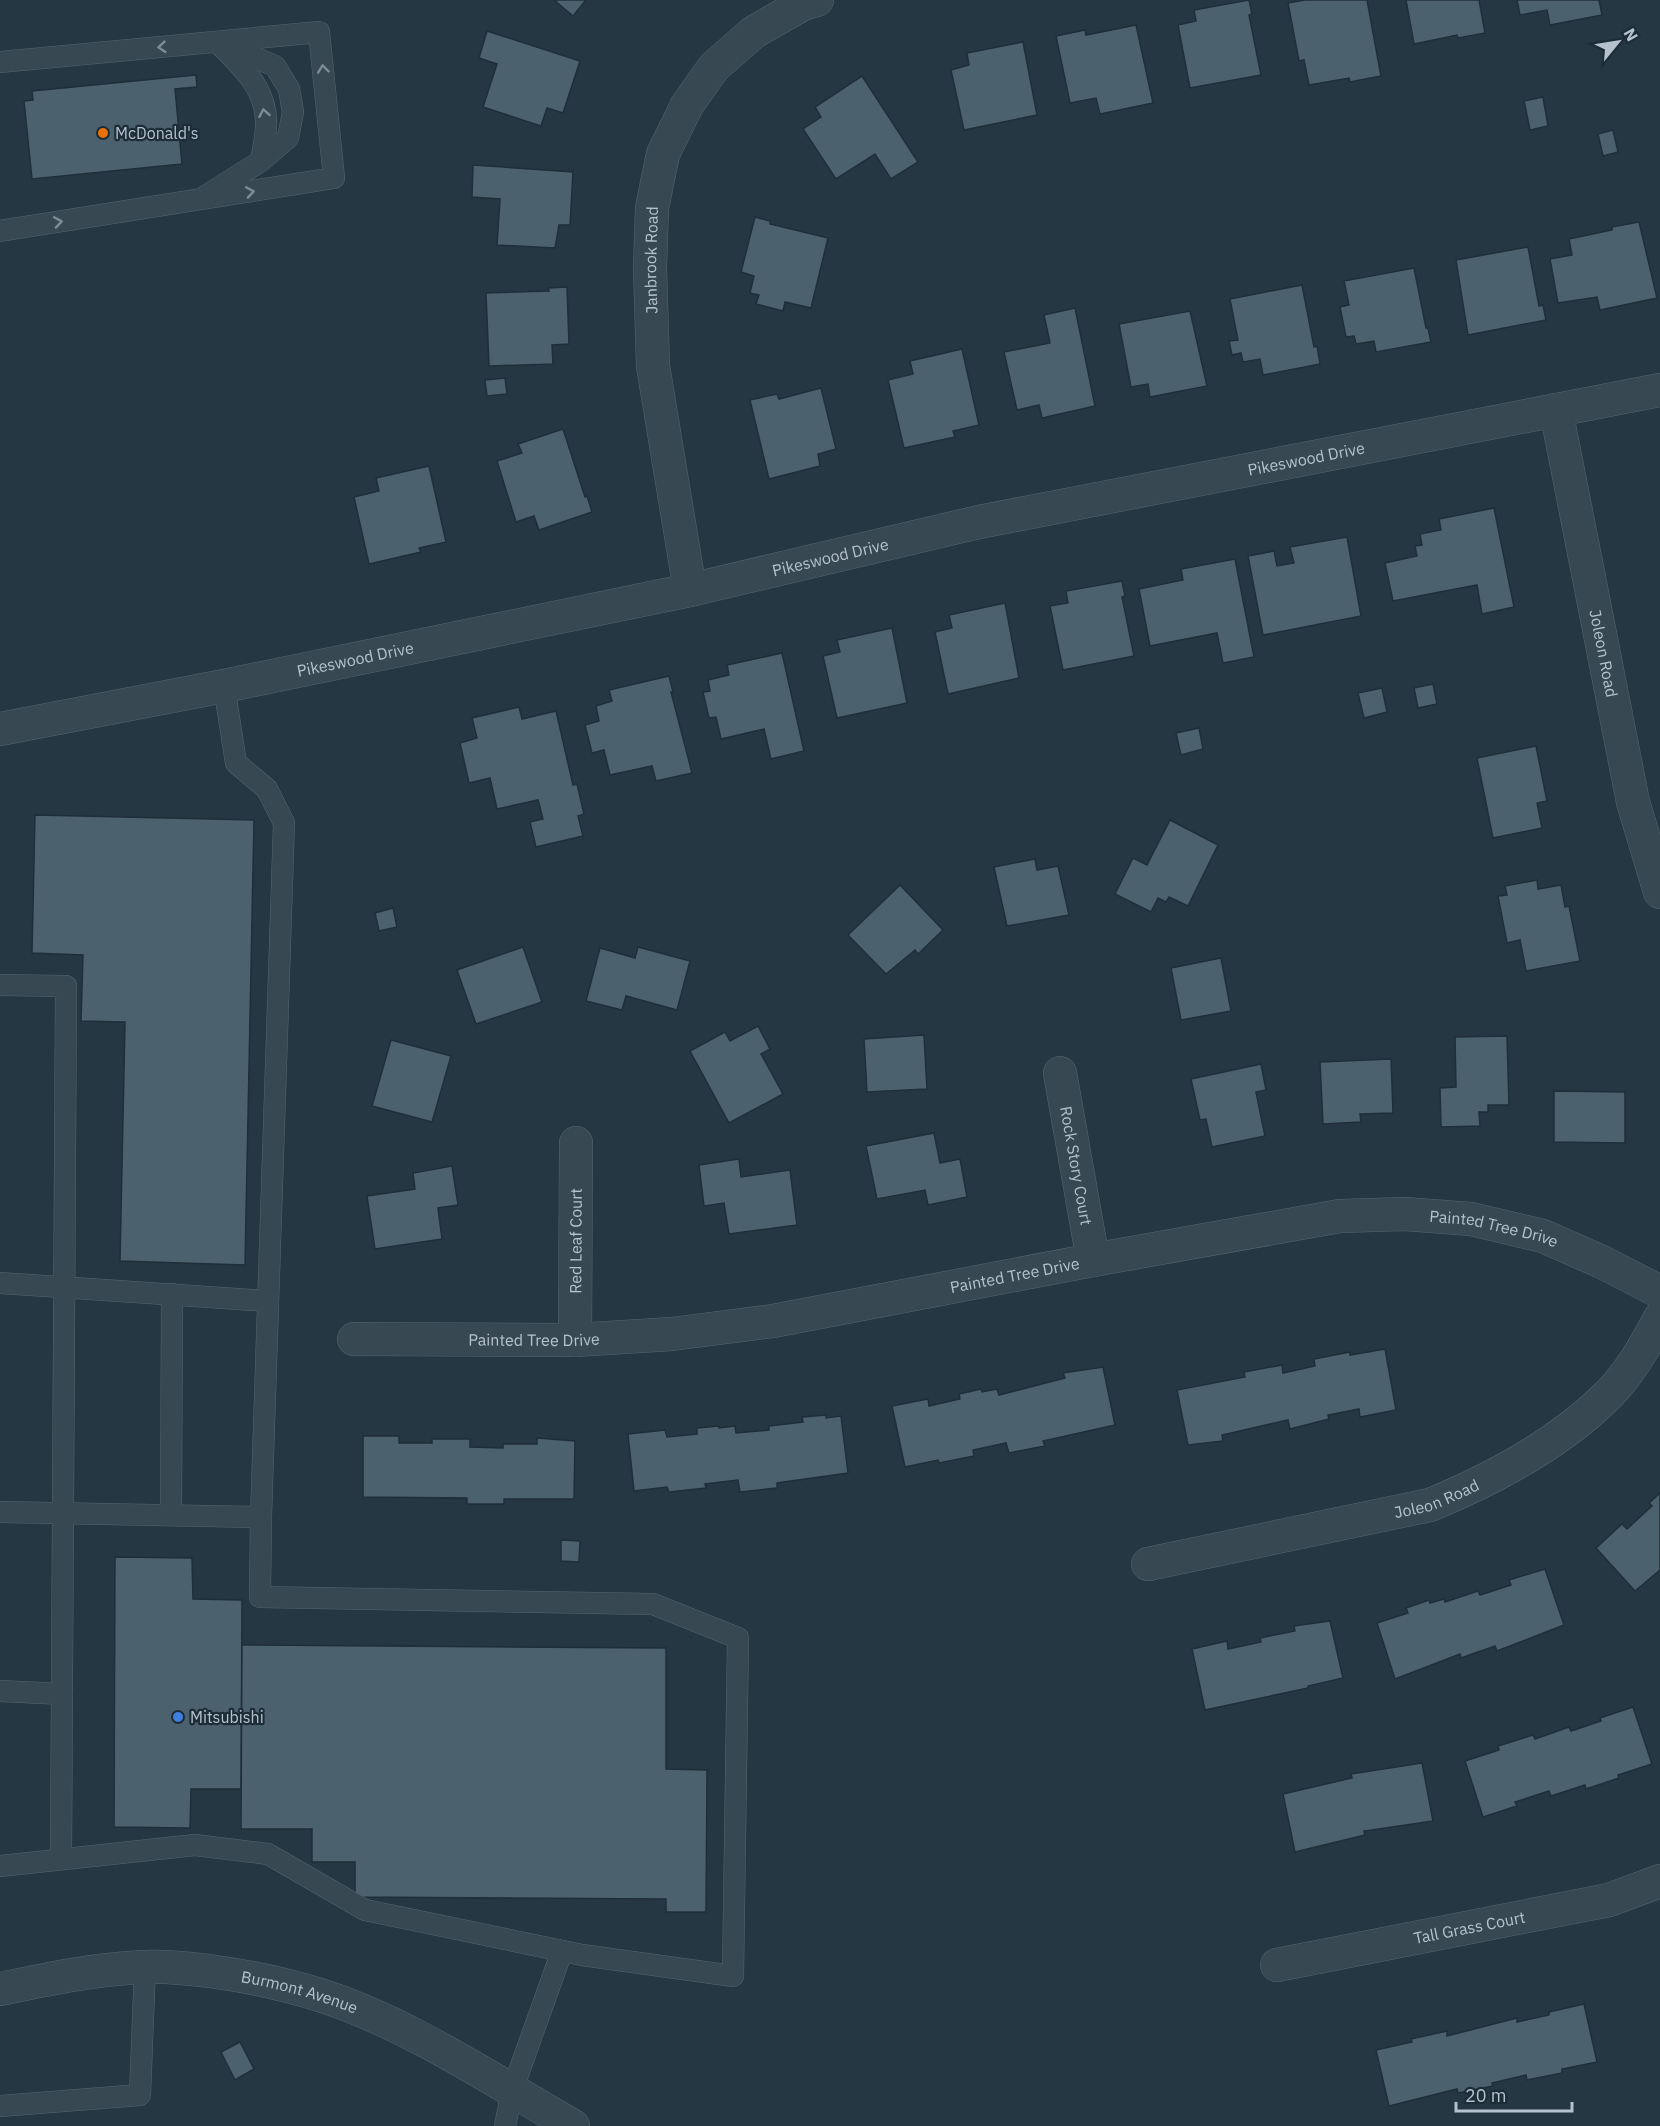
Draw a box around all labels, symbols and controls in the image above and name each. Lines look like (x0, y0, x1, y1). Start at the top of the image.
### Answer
north arrow (1588, 12, 1648, 72)
text: N (1619, 24, 1643, 45)
one-way arrow (158, 40, 167, 53)
one-way arrow (317, 64, 330, 73)
one-way arrow (259, 108, 271, 118)
place label: McDonald's (115, 123, 199, 143)
marker: McDonald's (96, 126, 110, 140)
one-way arrow (246, 186, 255, 198)
street label: Janbrook Road (640, 206, 662, 314)
one-way arrow (52, 216, 62, 229)
street label: Pikeswood Drive (1246, 437, 1367, 480)
street label: Pikeswood Drive (770, 534, 891, 580)
street label: Joleon Road (1585, 608, 1622, 699)
street label: Pikeswood Drive (295, 637, 416, 681)
street label: Rock Story Court (1056, 1105, 1097, 1227)
street label: Red Leaf Court (565, 1188, 586, 1294)
street label: Painted Tree Drive (1429, 1206, 1562, 1252)
street label: Painted Tree Drive (948, 1253, 1081, 1297)
street label: Painted Tree Drive (468, 1328, 600, 1350)
street label: Joleon Road (1392, 1475, 1482, 1522)
place label: Mitsubishi (190, 1707, 264, 1727)
marker: Mitsubishi (171, 1710, 185, 1724)
street label: Tall Grass Court (1412, 1907, 1527, 1948)
street label: Burmont Avenue (240, 1966, 361, 2018)
scale bar (1456, 2075, 1572, 2113)
text: 20 m (1465, 2084, 1507, 2107)

